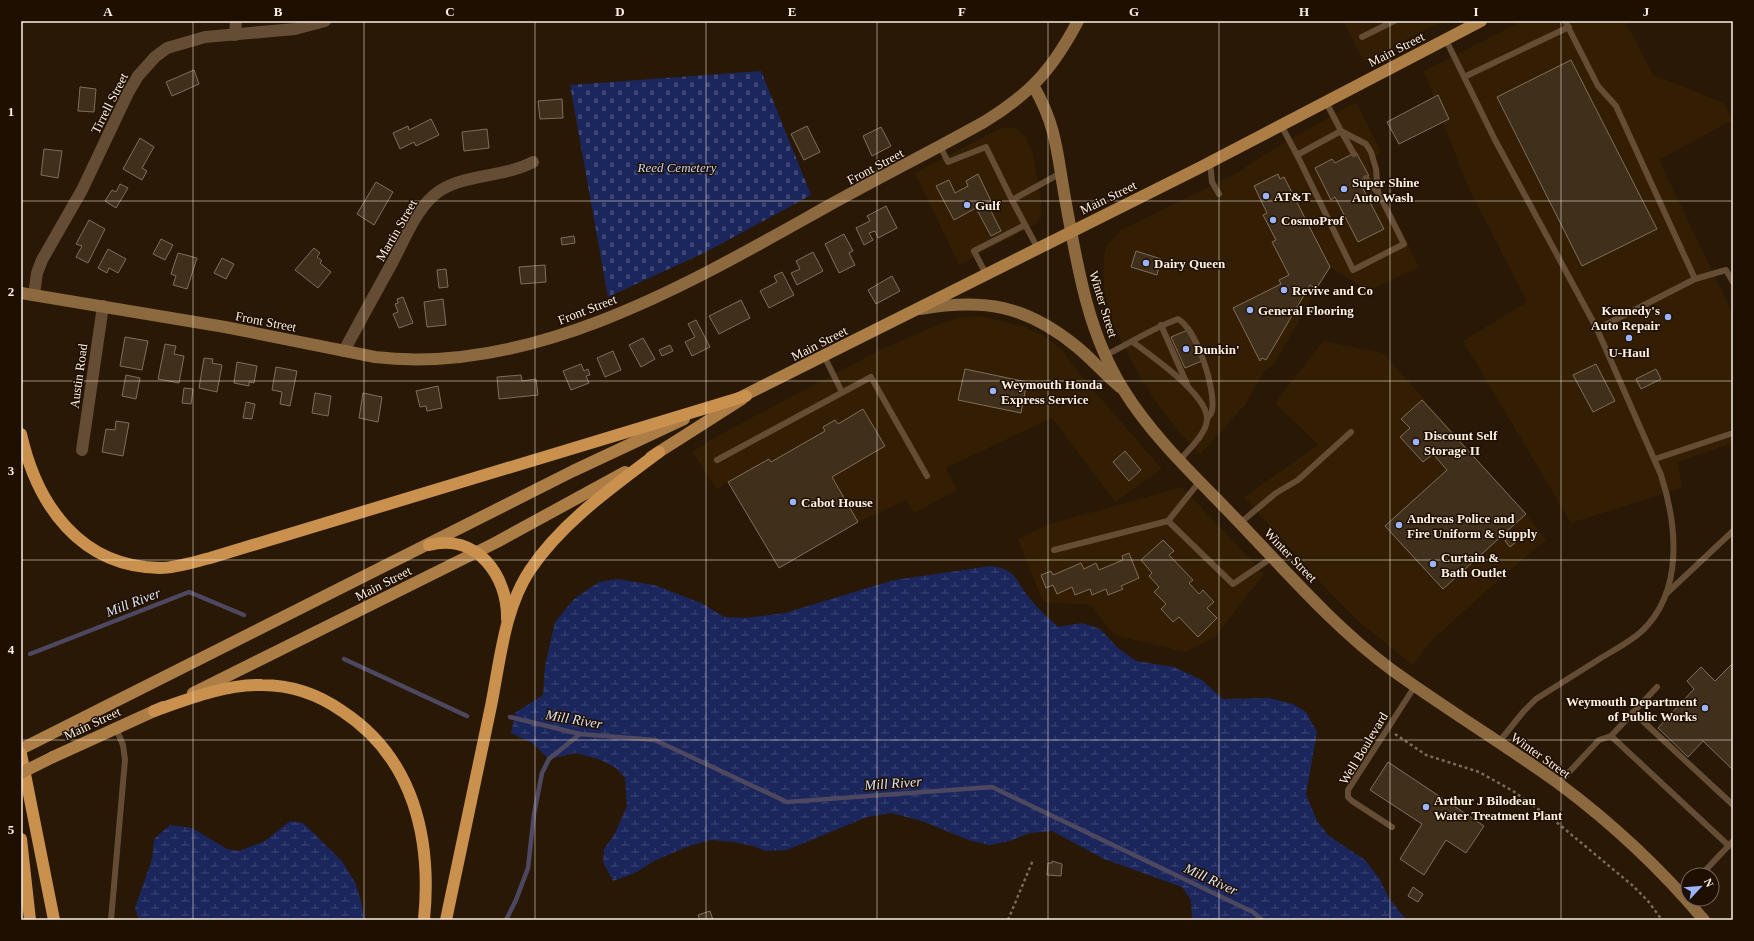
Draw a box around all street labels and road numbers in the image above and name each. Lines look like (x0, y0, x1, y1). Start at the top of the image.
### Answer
street label: Main Street (1366, 29, 1427, 70)
street label: Tirrell Street (88, 70, 131, 136)
street label: Front Street (844, 145, 906, 188)
street label: Main Street (1078, 177, 1139, 218)
street label: Martin Street (373, 196, 420, 264)
street label: Winter Street (1086, 269, 1121, 340)
street label: Front Street (556, 291, 619, 328)
street label: Front Street (234, 308, 298, 335)
street label: Main Street (789, 323, 850, 364)
street label: Austin Road (67, 342, 91, 409)
street label: Winter Street (1261, 525, 1320, 586)
street label: Main Street (353, 563, 414, 604)
street label: Main Street (61, 704, 123, 743)
street label: Well Boulevard (1336, 709, 1391, 787)
street label: Winter Street (1508, 729, 1574, 782)

